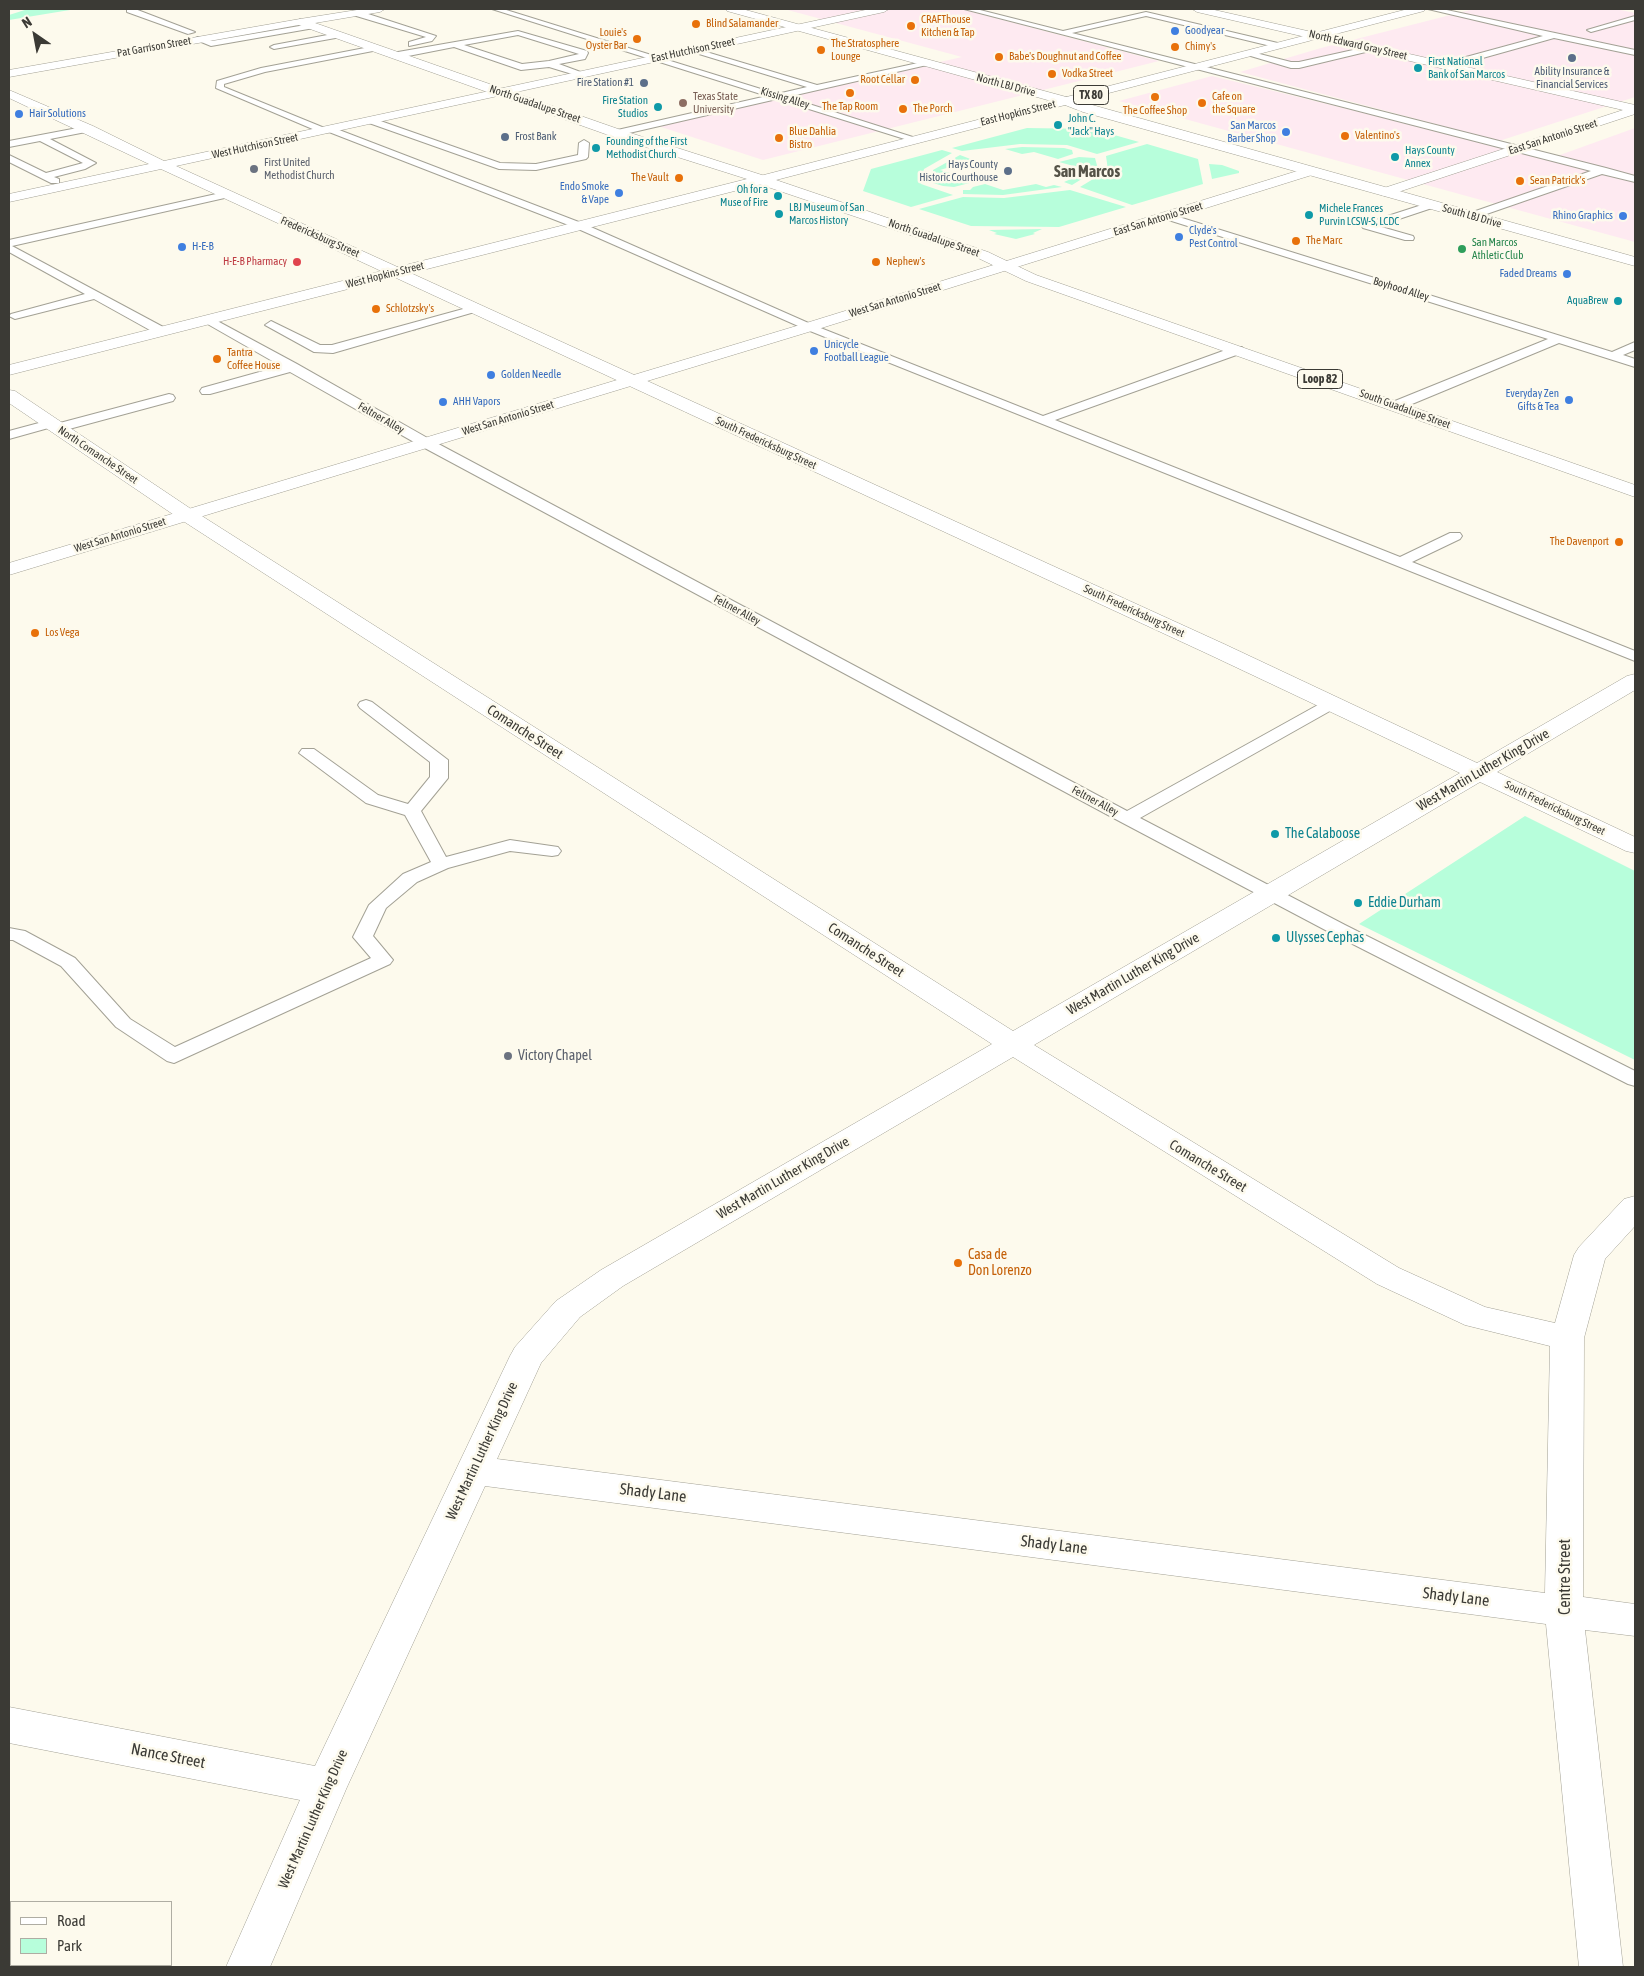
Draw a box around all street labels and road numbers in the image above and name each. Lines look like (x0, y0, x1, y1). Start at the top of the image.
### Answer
street label: North Edward Gray Street (1308, 27, 1408, 63)
street label: Pat Garrison Street (116, 34, 192, 60)
street label: East Hutchison Street (650, 35, 736, 65)
street label: North LBJ Drive (975, 71, 1037, 99)
street label: North Guadalupe Street (488, 82, 582, 126)
street label: Kissing Alley (759, 84, 811, 112)
road number: TX 80 (1074, 86, 1108, 104)
street label: East Hopkins Street (979, 97, 1057, 129)
street label: East San Antonio Street (1507, 116, 1599, 158)
street label: West Hutchison Street (211, 130, 299, 162)
street label: East San Antonio Street (1112, 199, 1204, 239)
street label: South LBJ Drive (1441, 201, 1503, 231)
street label: Fredericksburg Street (278, 214, 362, 260)
street label: North Guadalupe Street (887, 216, 981, 260)
street label: West Hopkins Street (345, 259, 425, 291)
street label: Boyhood Alley (1371, 274, 1431, 304)
street label: West San Antonio Street (847, 280, 943, 320)
road number: Loop 82 (1298, 369, 1342, 388)
street label: South Guadalupe Street (1358, 386, 1452, 432)
street label: West San Antonio Street (460, 398, 556, 438)
street label: Feltner Alley (356, 400, 406, 436)
street label: South Fredericksburg Street (713, 414, 819, 472)
street label: North Comanche Street (56, 423, 140, 487)
street label: West San Antonio Street (72, 515, 168, 555)
street label: South Fredericksburg Street (1081, 582, 1187, 640)
street label: Feltner Alley (711, 592, 763, 628)
street label: Comanche Street (484, 701, 566, 763)
street label: West Martin Luther King Drive (1414, 725, 1552, 815)
street label: South Fredericksburg Street (1503, 778, 1607, 838)
street label: Feltner Alley (1069, 783, 1121, 819)
street label: Comanche Street (825, 919, 907, 981)
street label: West Martin Luther King Drive (1064, 929, 1202, 1019)
street label: West Martin Luther King Drive (714, 1133, 852, 1223)
street label: Comanche Street (1166, 1136, 1250, 1196)
street label: West Martin Luther King Drive (443, 1379, 521, 1523)
street label: Shady Lane (619, 1479, 687, 1507)
street label: Shady Lane (1020, 1531, 1088, 1559)
street label: Centre Street (1555, 1539, 1575, 1615)
street label: Shady Lane (1422, 1583, 1490, 1611)
street label: Nance Street (129, 1739, 207, 1773)
street label: West Martin Luther King Drive (275, 1747, 351, 1891)

